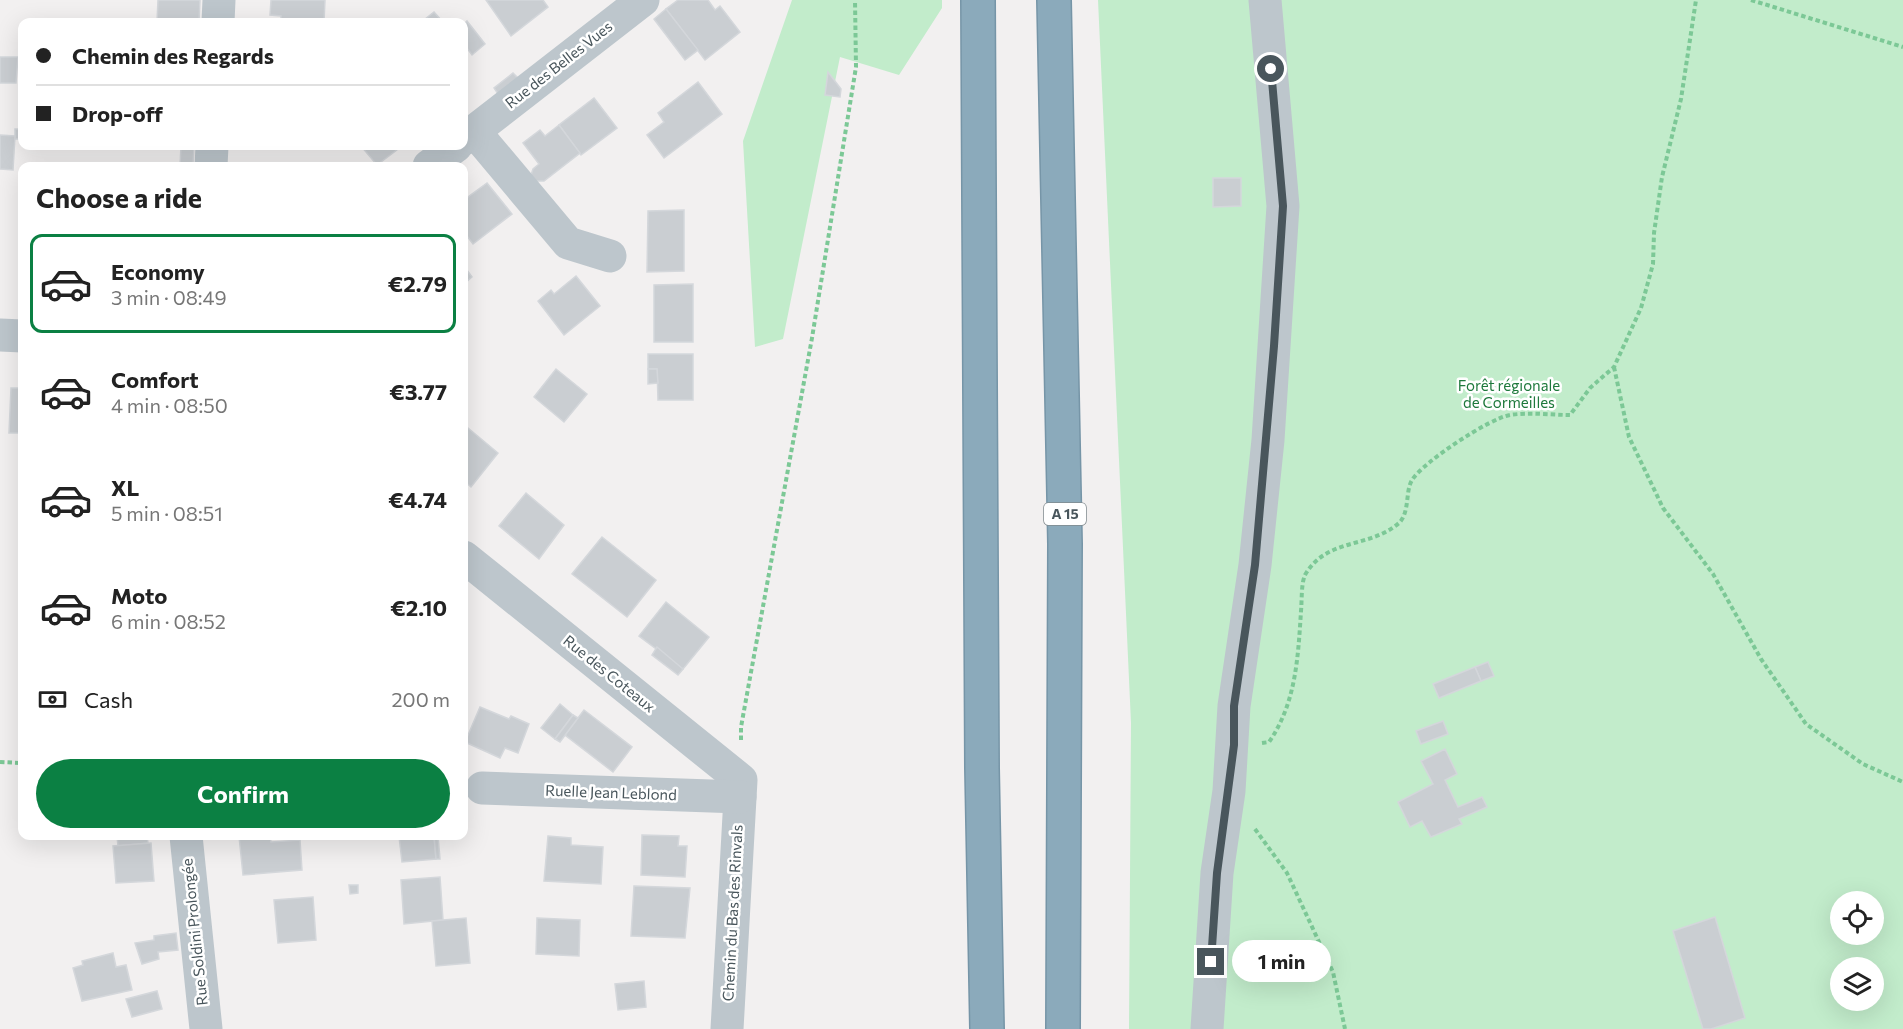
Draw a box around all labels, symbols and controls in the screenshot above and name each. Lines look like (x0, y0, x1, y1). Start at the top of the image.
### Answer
street label: Rue des Belles Vues (501, 17, 616, 112)
text: Chemin des Regards (72, 42, 274, 69)
route start (1257, 55, 1284, 82)
text: Drop-off (72, 100, 163, 127)
text: Choose a ride (36, 181, 202, 214)
icon: car (39, 257, 93, 311)
text: Economy (111, 258, 205, 285)
text: €2.79 (388, 270, 447, 297)
text: 3 min · 08:49 (111, 285, 227, 309)
icon: car (39, 365, 93, 419)
text: Comfort (111, 366, 199, 393)
park label: Forêt régionale de Cormeilles (1458, 376, 1560, 411)
text: €3.77 (389, 378, 447, 405)
text: 4 min · 08:50 (111, 393, 228, 417)
icon: car (39, 473, 93, 527)
text: XL (111, 474, 139, 501)
text: €4.74 (388, 486, 447, 513)
text: 5 min · 08:51 (111, 501, 223, 525)
road number: A 15 (1044, 503, 1086, 525)
icon: car (39, 581, 93, 635)
text: Moto (111, 582, 167, 609)
text: €2.10 (390, 594, 447, 621)
text: 6 min · 08:52 (111, 609, 226, 633)
street label: Rue des Coteaux (560, 631, 659, 716)
icon: cash (36, 683, 69, 716)
text: Cash (84, 686, 133, 713)
text: 200 m (392, 687, 450, 711)
button: Confirm (36, 759, 450, 828)
street label: Ruelle Jean Leblond (545, 781, 677, 803)
street label: Chemin du Bas des Rinvals (718, 824, 746, 1002)
street label: Rue Soldini Prolongée (177, 858, 211, 1007)
map controls (1830, 891, 1884, 1011)
button: locate (1830, 891, 1884, 945)
callout: 1 min (1232, 941, 1331, 983)
route end (1197, 948, 1224, 975)
text: 1 min (1258, 949, 1305, 973)
button: layers (1830, 957, 1884, 1011)

